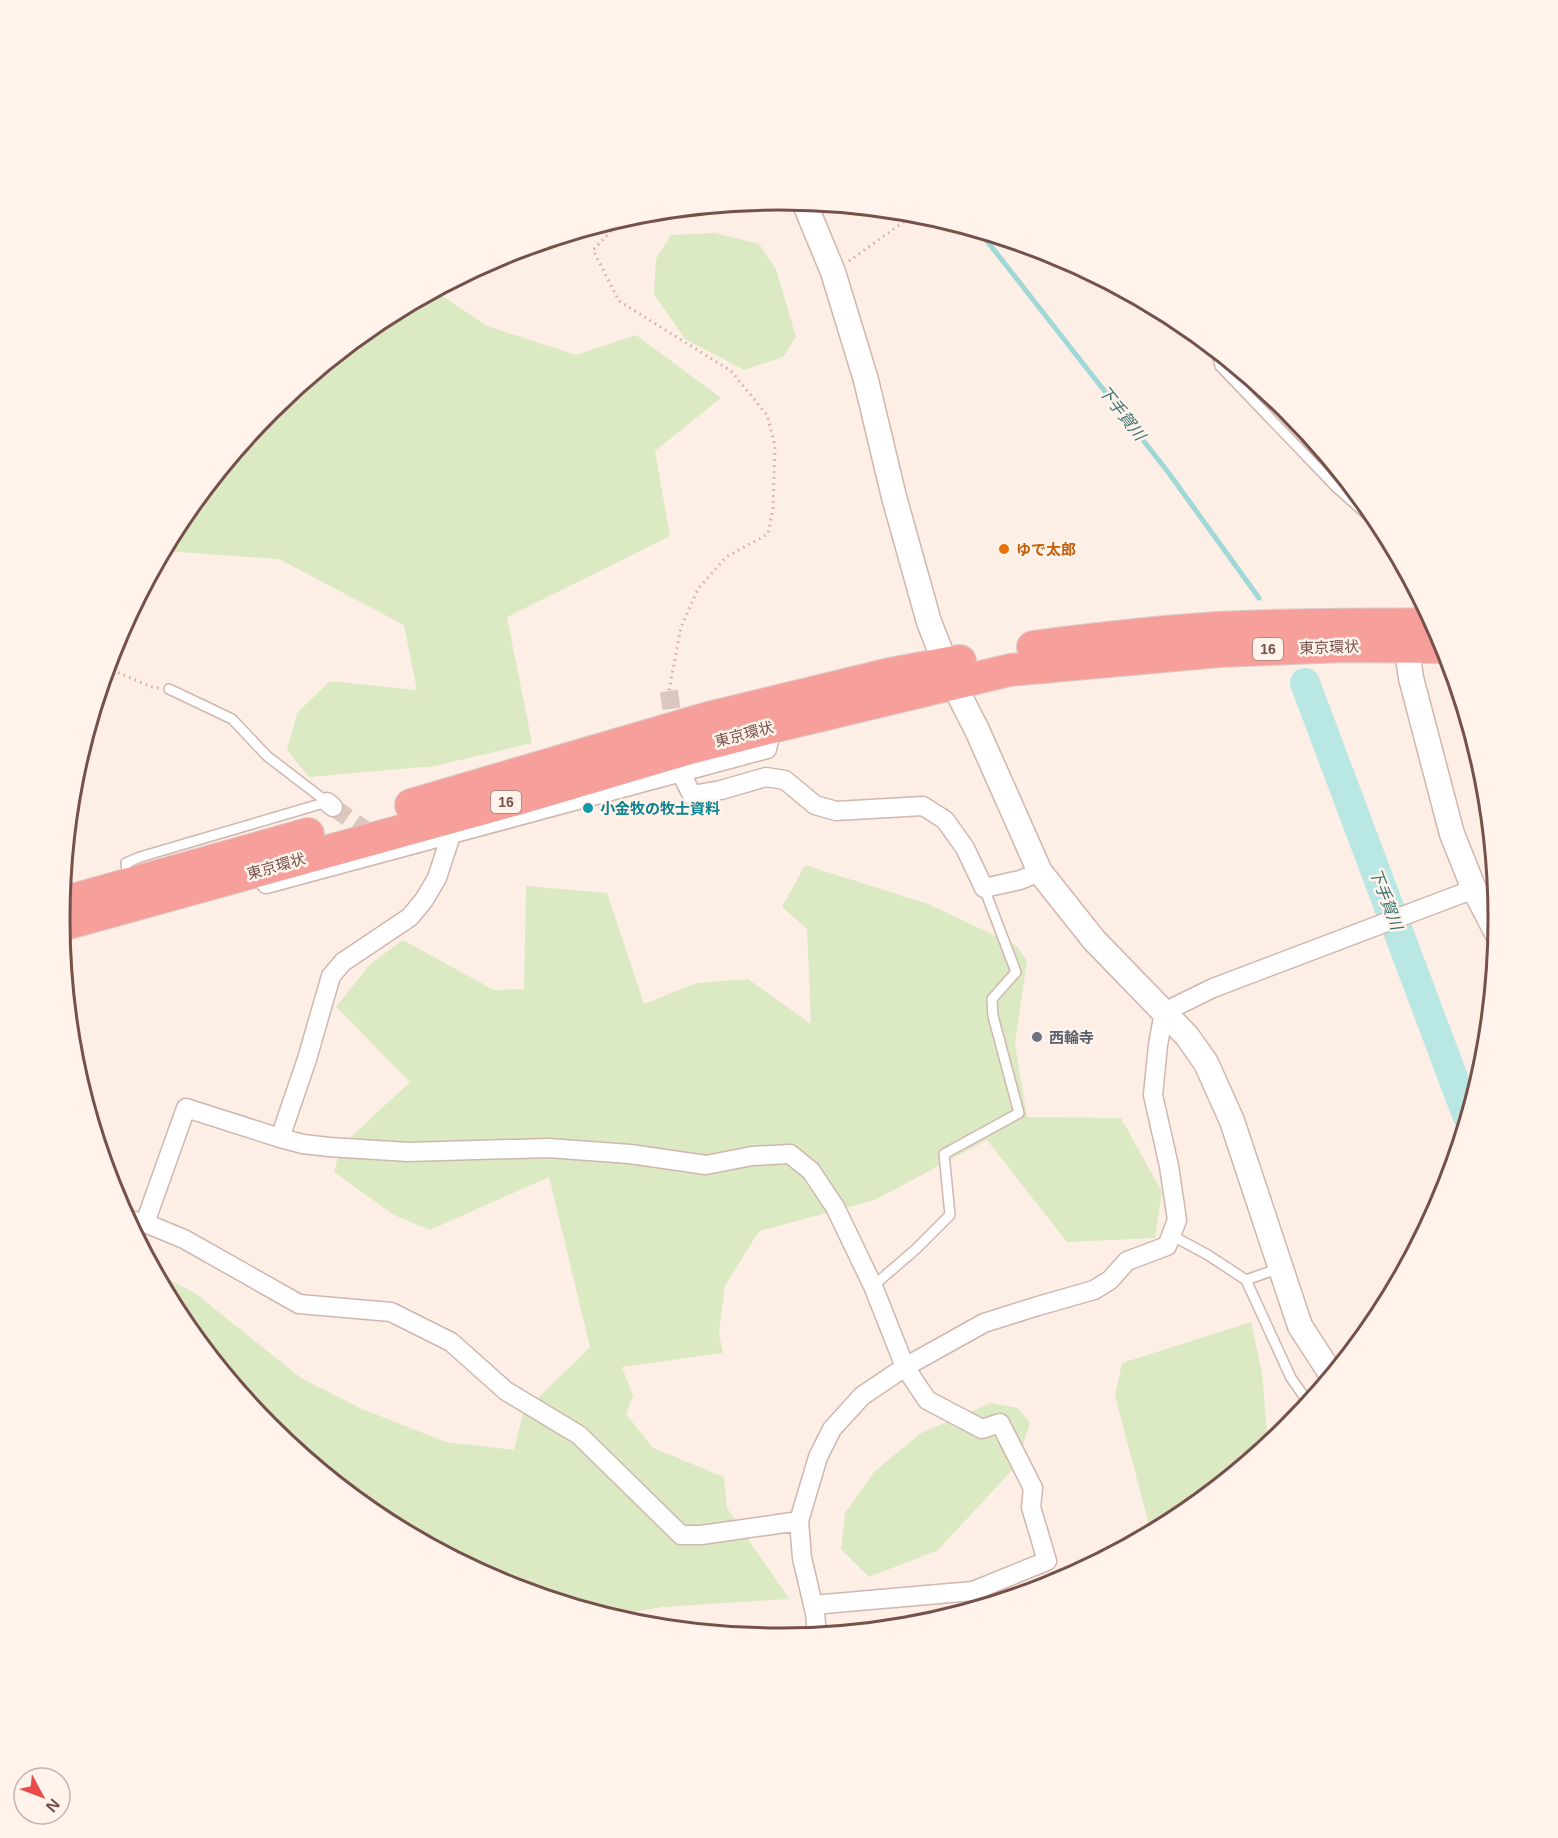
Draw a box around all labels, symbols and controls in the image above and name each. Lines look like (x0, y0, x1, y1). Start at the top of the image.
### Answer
water label: 下手賀川 (1096, 383, 1150, 445)
place label: ゆで太郎 (1016, 541, 1076, 558)
marker: ゆで太郎 (997, 542, 1011, 556)
street label: 東京環状 (1299, 637, 1359, 657)
road number: 16 (1253, 638, 1283, 660)
street label: 東京環状 (713, 718, 775, 750)
road number: 16 (491, 791, 521, 813)
place label: 小金牧の牧士資料 (600, 800, 720, 817)
marker: 小金牧の牧士資料 (581, 801, 595, 815)
street label: 東京環状 (245, 850, 307, 882)
water label: 下手賀川 (1367, 866, 1406, 934)
place label: 西輪寺 (1049, 1029, 1094, 1046)
marker: 西輪寺 (1030, 1030, 1044, 1044)
north arrow (12, 1766, 72, 1826)
text: N (43, 1796, 63, 1815)

